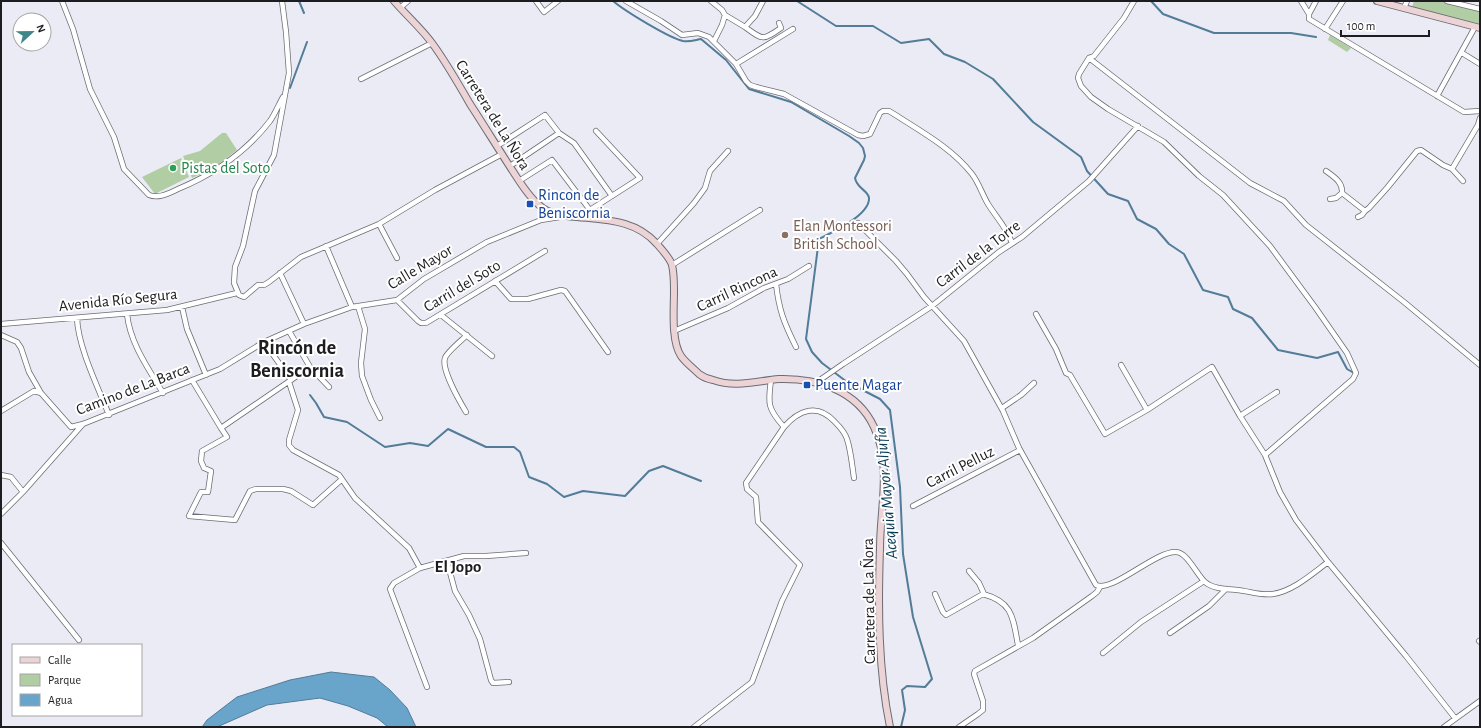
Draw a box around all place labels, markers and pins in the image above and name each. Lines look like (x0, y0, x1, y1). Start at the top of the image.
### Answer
place label: Pistas del Soto (181, 160, 270, 176)
marker: Pistas del Soto (168, 163, 178, 173)
place label: Rincon de Beniscornia (538, 187, 610, 221)
marker: Rincon de Beniscornia (525, 199, 535, 209)
place label: Elan Montessori British School (793, 218, 892, 252)
marker: Elan Montessori British School (780, 230, 790, 240)
place label: Puente Magar (815, 377, 902, 393)
marker: Puente Magar (802, 380, 812, 390)

